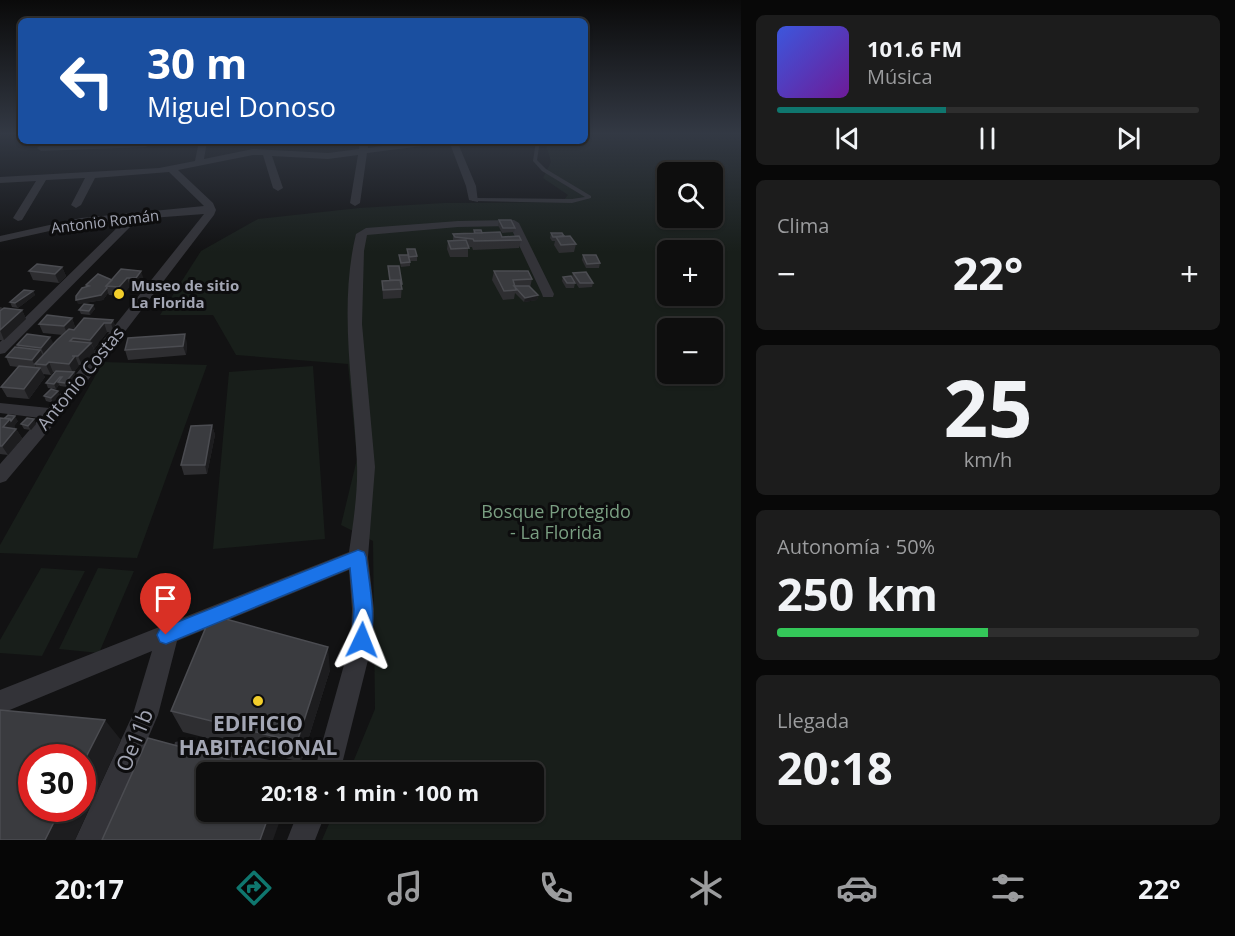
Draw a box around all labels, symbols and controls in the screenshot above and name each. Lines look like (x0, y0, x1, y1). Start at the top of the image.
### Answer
text: 101.6 FM (867, 33, 962, 63)
text: 30 m (147, 34, 247, 91)
icon: left (48, 42, 126, 120)
text: Música (867, 63, 933, 90)
text: Miguel Donoso (147, 88, 336, 125)
icon: previous (831, 122, 864, 155)
icon: pause (971, 122, 1004, 155)
icon: next (1112, 122, 1145, 155)
map controls (657, 162, 723, 384)
button: search (657, 162, 723, 228)
street label: Antonio Román (50, 204, 160, 238)
text: Clima (777, 212, 829, 239)
button: + (657, 240, 723, 306)
text: 22° (953, 242, 1023, 303)
text: − (777, 251, 796, 296)
text: + (1180, 251, 1199, 296)
place label: Museo de sitio La Florida (131, 275, 239, 312)
marker: Museo de sitio La Florida (112, 287, 126, 301)
button: − (657, 318, 723, 384)
street label: Antonio Costas (31, 321, 129, 435)
text: 25 (943, 354, 1033, 460)
text: km/h (964, 446, 1012, 473)
park label: Bosque Protegido - La Florida (481, 499, 631, 544)
text: Autonomía · 50% (777, 533, 935, 560)
text: 250 km (777, 563, 938, 624)
pin (140, 573, 191, 635)
icon: arrive (149, 582, 182, 615)
position arrow (330, 608, 394, 672)
marker: EDIFICIO HABITACIONAL (251, 694, 265, 708)
street label: Oe11b (109, 705, 159, 775)
text: Llegada (777, 707, 849, 734)
place label: EDIFICIO HABITACIONAL (179, 709, 338, 761)
text: 20:18 (777, 737, 893, 798)
speed limit sign: 30 (18, 744, 96, 822)
text: 20:18 · 1 min · 100 m (261, 777, 479, 807)
icon: directions (233, 867, 275, 909)
icon: music (384, 867, 426, 909)
icon: phone (535, 867, 577, 909)
icon: climate (685, 867, 727, 909)
icon: car (836, 867, 878, 909)
icon: filters (987, 867, 1029, 909)
text: 20:17 (54, 870, 124, 907)
text: 22° (1138, 870, 1180, 907)

